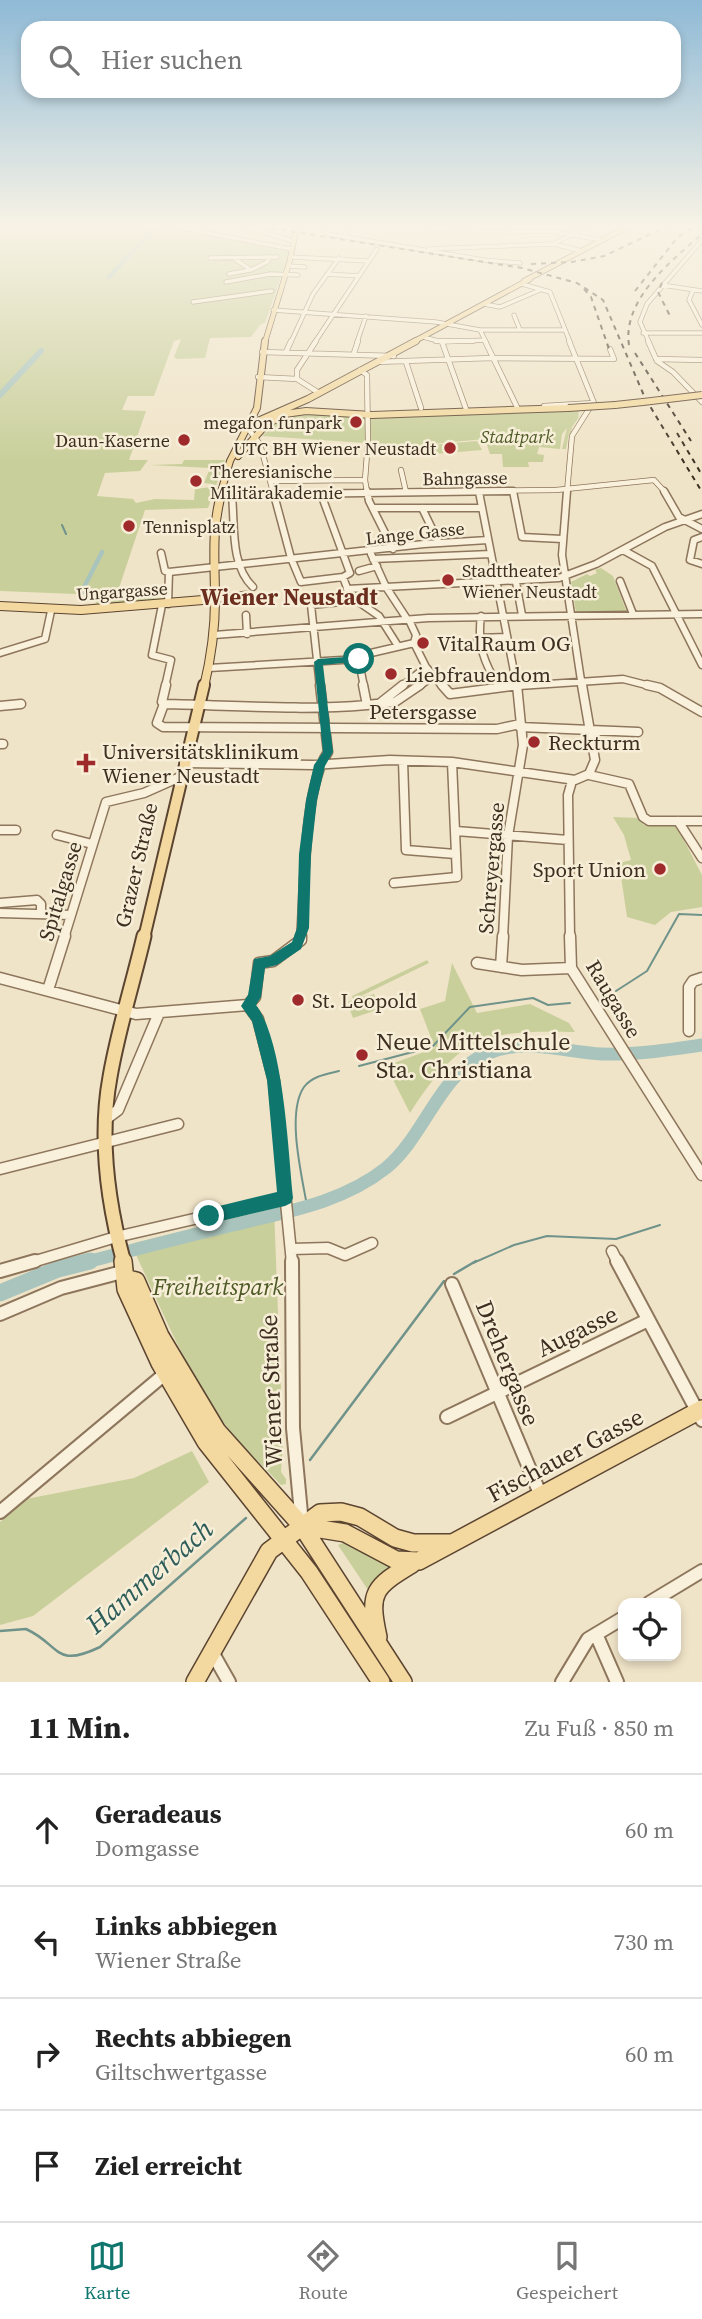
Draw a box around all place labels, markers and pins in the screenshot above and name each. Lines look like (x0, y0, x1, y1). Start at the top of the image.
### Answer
place label: megafon funpark (203, 410, 342, 435)
marker: megafon funpark (348, 414, 364, 430)
place label: Daun-Kaserne (55, 428, 170, 453)
marker: Daun-Kaserne (176, 432, 192, 448)
place label: UTC BH Wiener Neustadt (233, 436, 436, 461)
marker: UTC BH Wiener Neustadt (442, 440, 458, 456)
place label: Theresianische Militärakademie (210, 459, 343, 505)
marker: Theresianische Militärakademie (188, 473, 204, 489)
place label: Tennisplatz (143, 514, 235, 539)
marker: Tennisplatz (121, 518, 137, 534)
place label: Stadttheater Wiener Neustadt (462, 558, 597, 604)
marker: Stadttheater Wiener Neustadt (440, 572, 456, 588)
place label: VitalRaum OG (437, 629, 570, 658)
marker: VitalRaum OG (415, 635, 431, 651)
place label: Liebfrauendom (405, 660, 551, 689)
marker: Liebfrauendom (383, 666, 399, 682)
place label: Reckturm (548, 728, 641, 757)
marker: Reckturm (526, 734, 542, 750)
place label: Universitätsklinikum Wiener Neustadt (102, 737, 299, 790)
marker: Universitätsklinikum Wiener Neustadt (76, 753, 96, 773)
place label: Sport Union (533, 855, 646, 884)
marker: Sport Union (652, 861, 668, 877)
place label: St. Leopold (312, 986, 417, 1015)
marker: St. Leopold (290, 992, 306, 1008)
place label: Neue Mittelschule Sta. Christiana (376, 1025, 571, 1086)
marker: Neue Mittelschule Sta. Christiana (354, 1047, 370, 1063)

